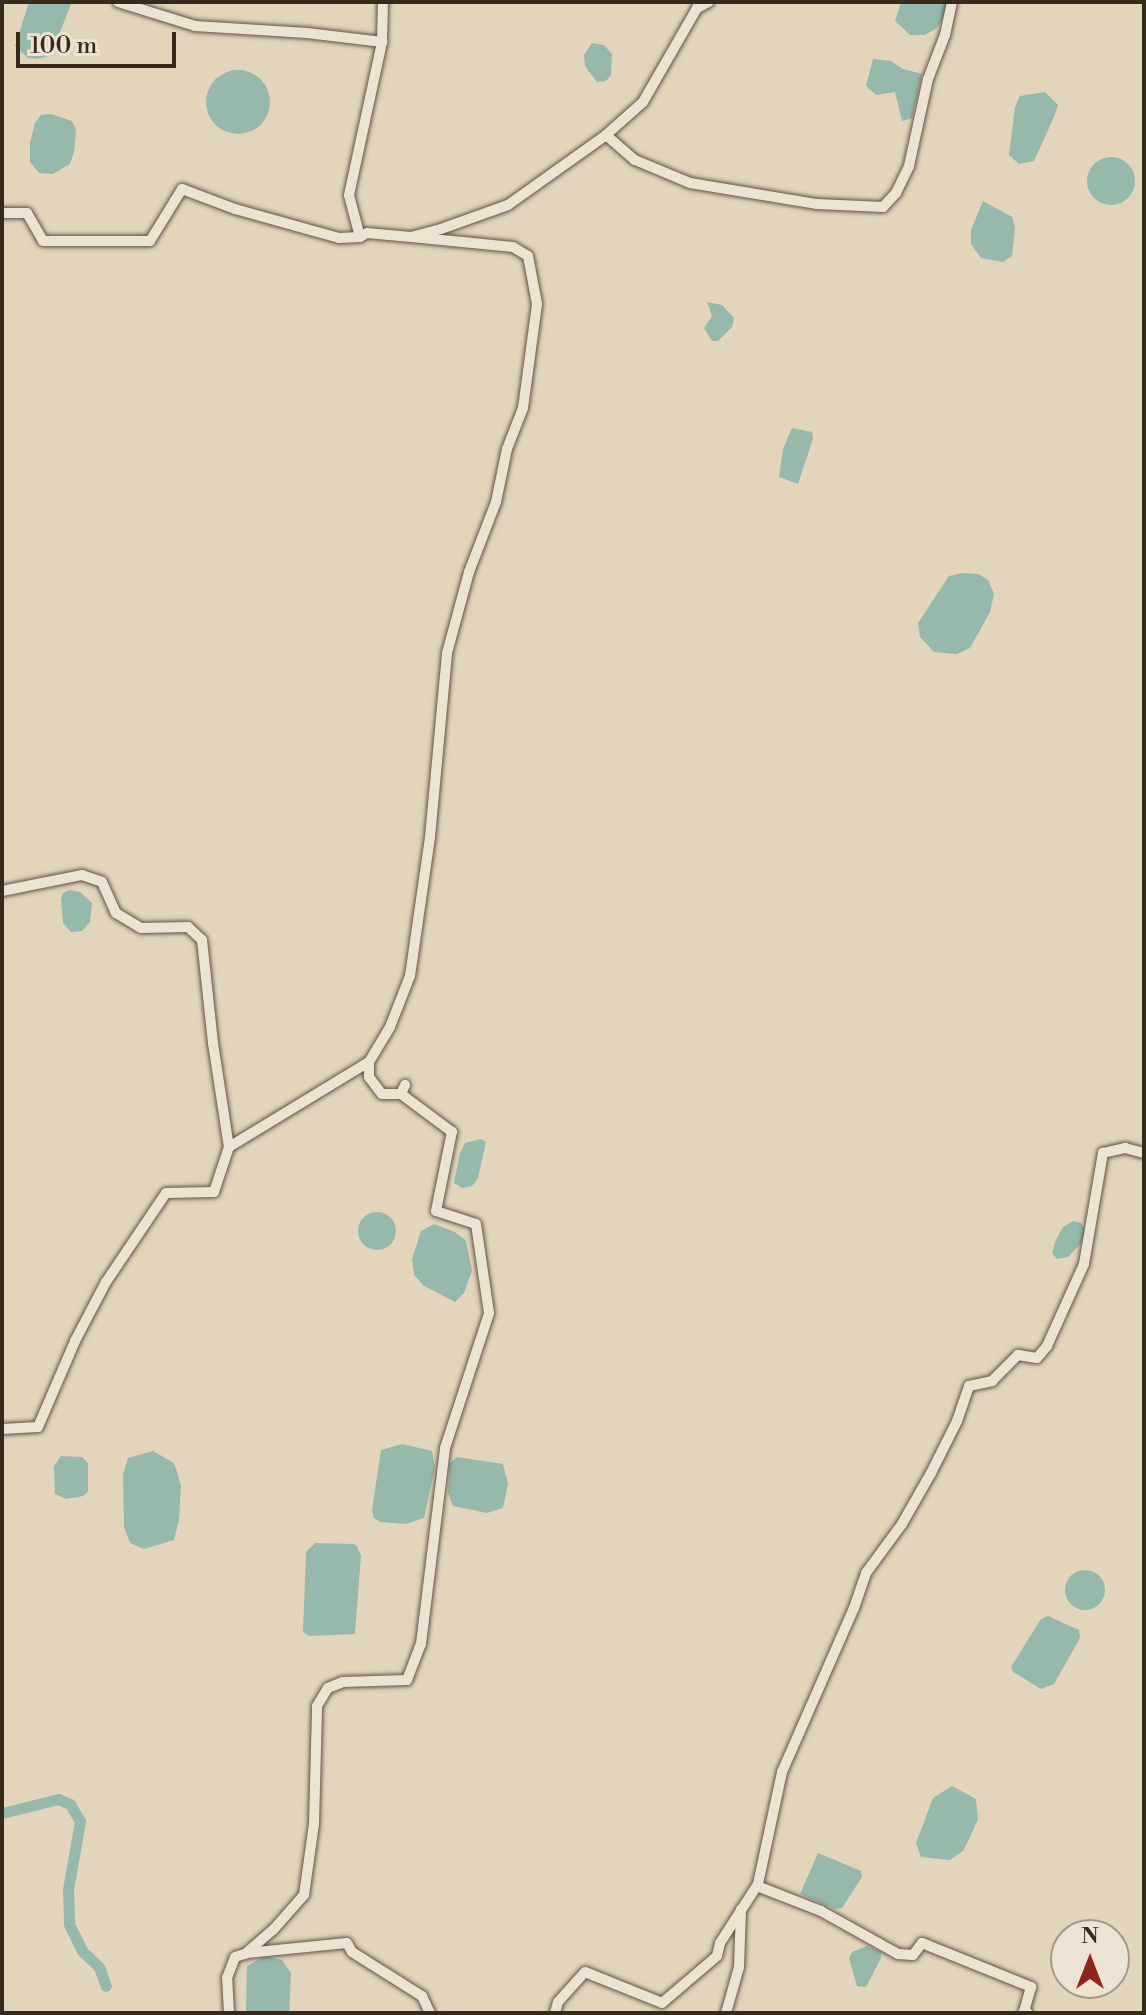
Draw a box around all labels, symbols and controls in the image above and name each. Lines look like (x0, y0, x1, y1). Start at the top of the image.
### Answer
scale bar (20, 16, 180, 66)
text: 100 m (30, 31, 97, 61)
north arrow (1050, 1919, 1130, 1999)
text: N (1081, 1923, 1099, 1950)

